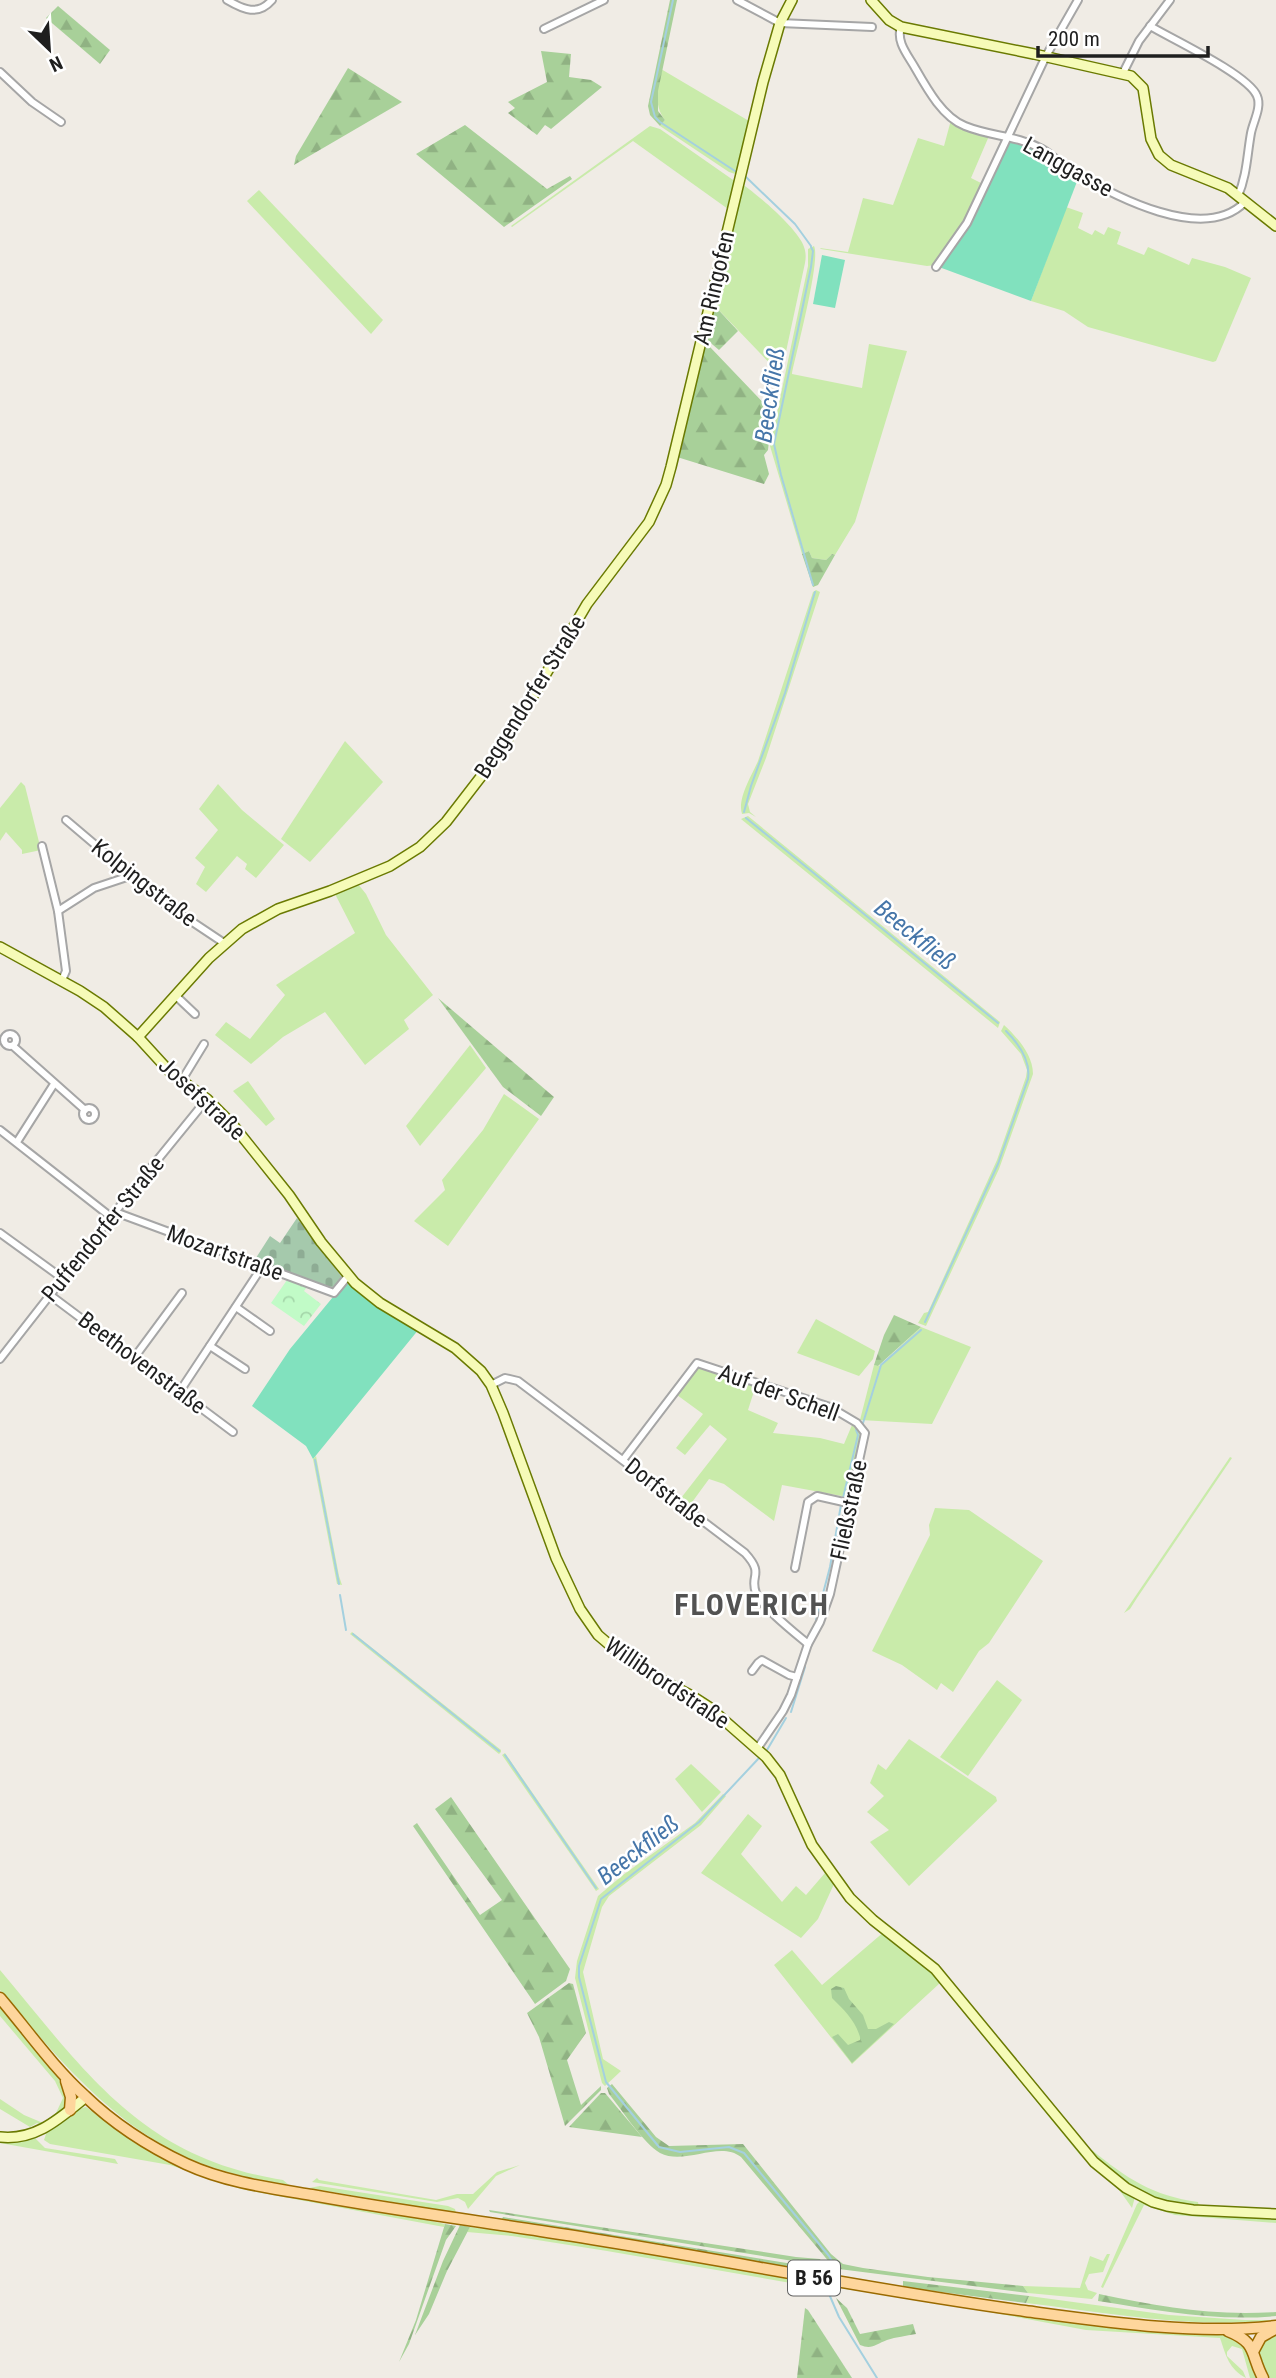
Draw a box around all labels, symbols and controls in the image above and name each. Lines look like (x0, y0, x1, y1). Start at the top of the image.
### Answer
north arrow (14, 14, 84, 84)
scale bar (1038, 14, 1208, 58)
text: 200 m (1048, 27, 1100, 51)
text: N (46, 51, 66, 77)
street label: Langgasse (1018, 131, 1118, 203)
street label: Am Ringofen (688, 228, 740, 348)
water label: Beeckfließ (749, 346, 791, 444)
street label: Beggendorfer Straße (469, 610, 591, 784)
street label: Kolpingstraße (86, 834, 202, 932)
water label: Beeckfließ (869, 894, 961, 976)
street label: Josefstraße (153, 1052, 251, 1146)
street label: Puffendorfer Straße (36, 1151, 170, 1307)
street label: Mozartstraße (163, 1219, 287, 1287)
street label: Beethovenstraße (73, 1306, 211, 1420)
street label: Auf der Schell (715, 1359, 843, 1427)
street label: Dorfstraße (620, 1453, 712, 1533)
street label: Fließstraße (825, 1457, 873, 1563)
district label: FLOVERICH (674, 1587, 830, 1622)
street label: Willibrordstraße (600, 1631, 734, 1735)
water label: Beeckfließ (592, 1809, 684, 1891)
road number: B 56 (788, 2260, 840, 2296)

